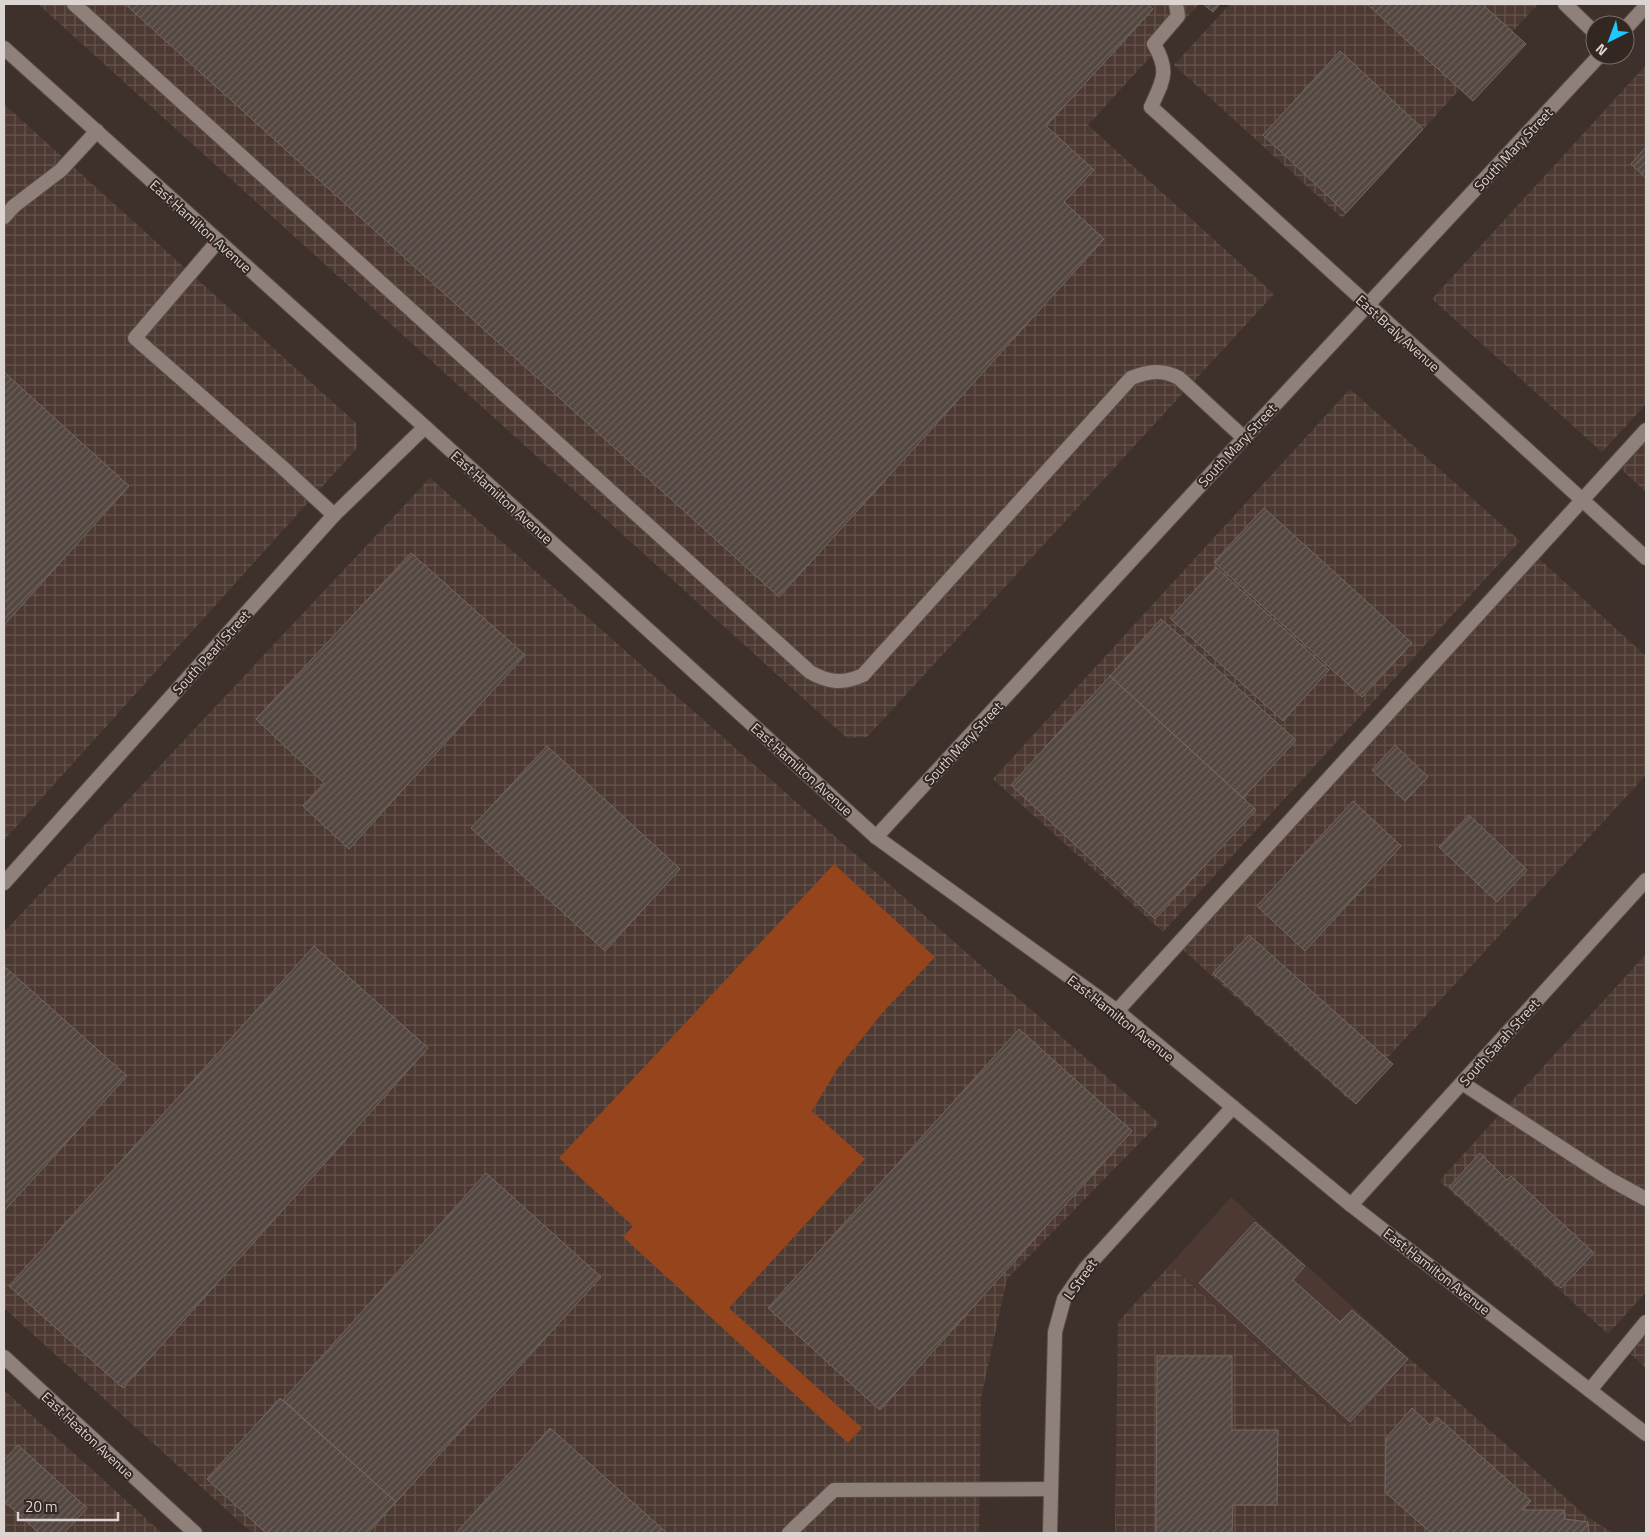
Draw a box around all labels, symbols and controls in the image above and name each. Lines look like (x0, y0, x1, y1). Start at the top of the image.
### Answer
north arrow (1585, 15, 1635, 65)
text: N (1590, 39, 1612, 61)
street label: South Mary Street (1469, 102, 1557, 195)
street label: East Hamilton Avenue (146, 175, 256, 277)
street label: East Braly Avenue (1351, 290, 1445, 376)
street label: South Mary Street (1193, 398, 1281, 491)
street label: East Hamilton Avenue (447, 446, 557, 548)
street label: South Pearl Street (167, 605, 255, 699)
street label: South Mary Street (919, 696, 1007, 789)
street label: East Hamilton Avenue (747, 718, 857, 820)
street label: East Hamilton Avenue (1063, 970, 1179, 1066)
street label: South Sarah Street (1454, 994, 1544, 1090)
street label: East Hamilton Avenue (1379, 1223, 1495, 1319)
street label: L Street (1058, 1254, 1102, 1304)
street label: East Heaton Avenue (37, 1387, 139, 1483)
scale bar (18, 1490, 118, 1522)
text: 20 m (25, 1495, 58, 1518)

